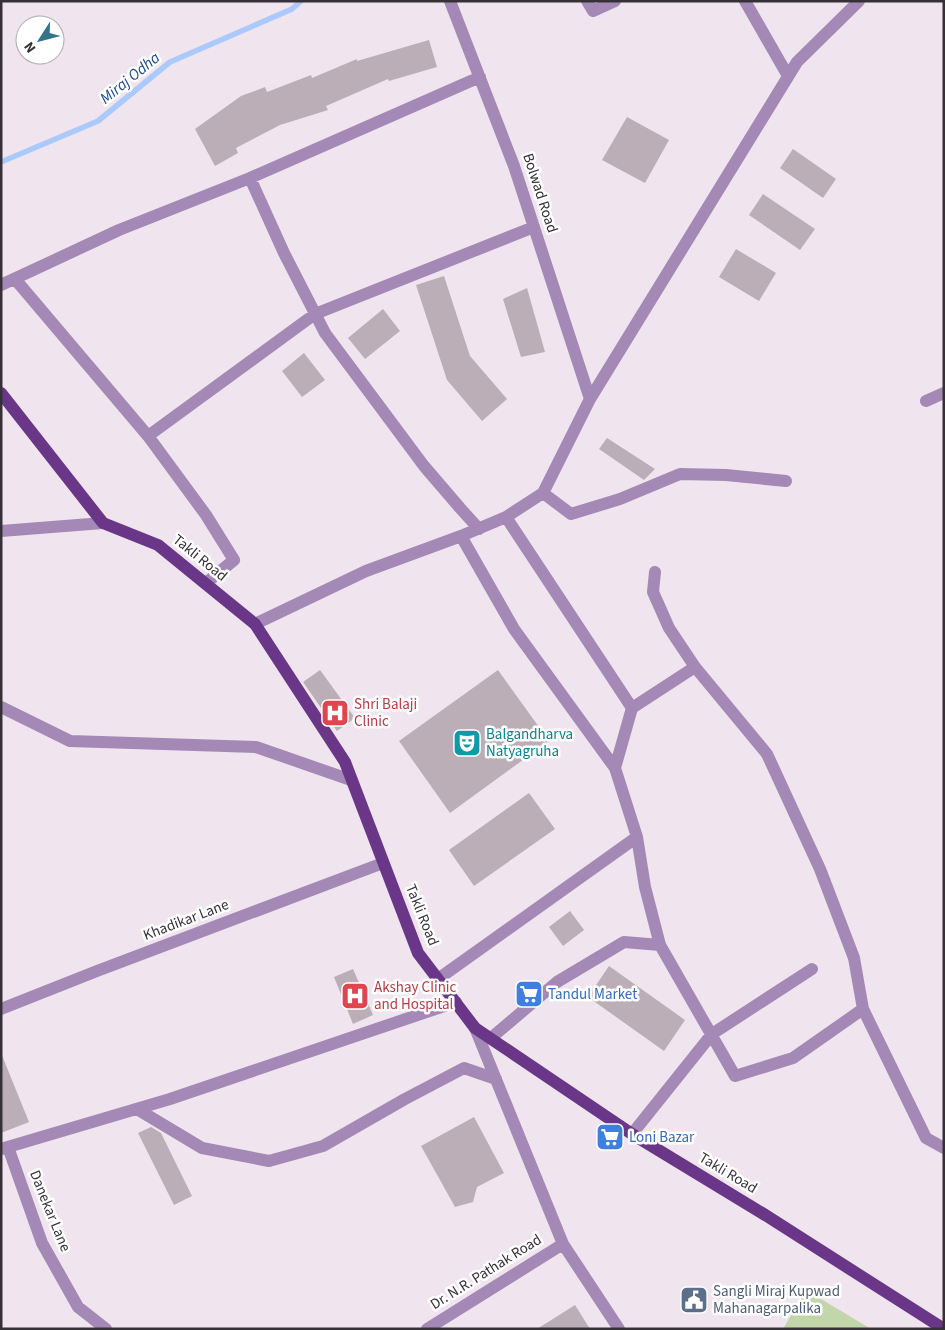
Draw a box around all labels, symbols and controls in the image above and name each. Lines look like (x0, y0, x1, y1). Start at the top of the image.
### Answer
north arrow (15, 15, 65, 65)
text: N (19, 37, 41, 57)
water label: Miraj Odha (95, 47, 165, 109)
street label: Bolwad Road (517, 151, 563, 235)
street label: Takli Road (168, 529, 232, 587)
place label: Shri Balaji Clinic (354, 694, 417, 732)
hospital icon: Shri Balaji Clinic (320, 698, 350, 728)
place label: Balgandharva Natyagruha (486, 724, 573, 762)
theatre icon: Balgandharva Natyagruha (452, 728, 482, 758)
street label: Takli Road (400, 881, 444, 949)
street label: Khadikar Lane (140, 894, 232, 946)
place label: Akshay Clinic and Hospital (374, 977, 457, 1015)
supermarket icon: Tandul Market (514, 979, 544, 1009)
hospital icon: Akshay Clinic and Hospital (340, 981, 370, 1011)
place label: Tandul Market (548, 984, 637, 1005)
supermarket icon: Loni Bazar (595, 1122, 625, 1152)
place label: Loni Bazar (629, 1127, 695, 1148)
street label: Takli Road (695, 1147, 761, 1199)
street label: Danekar Lane (24, 1167, 76, 1255)
street label: Dr. N.R. Pathak Road (426, 1229, 546, 1315)
place label: Sangli Miraj Kupwad Mahanagarpalika (713, 1281, 840, 1319)
public building icon: Sangli Miraj Kupwad Mahanagarpalika (679, 1285, 709, 1315)

